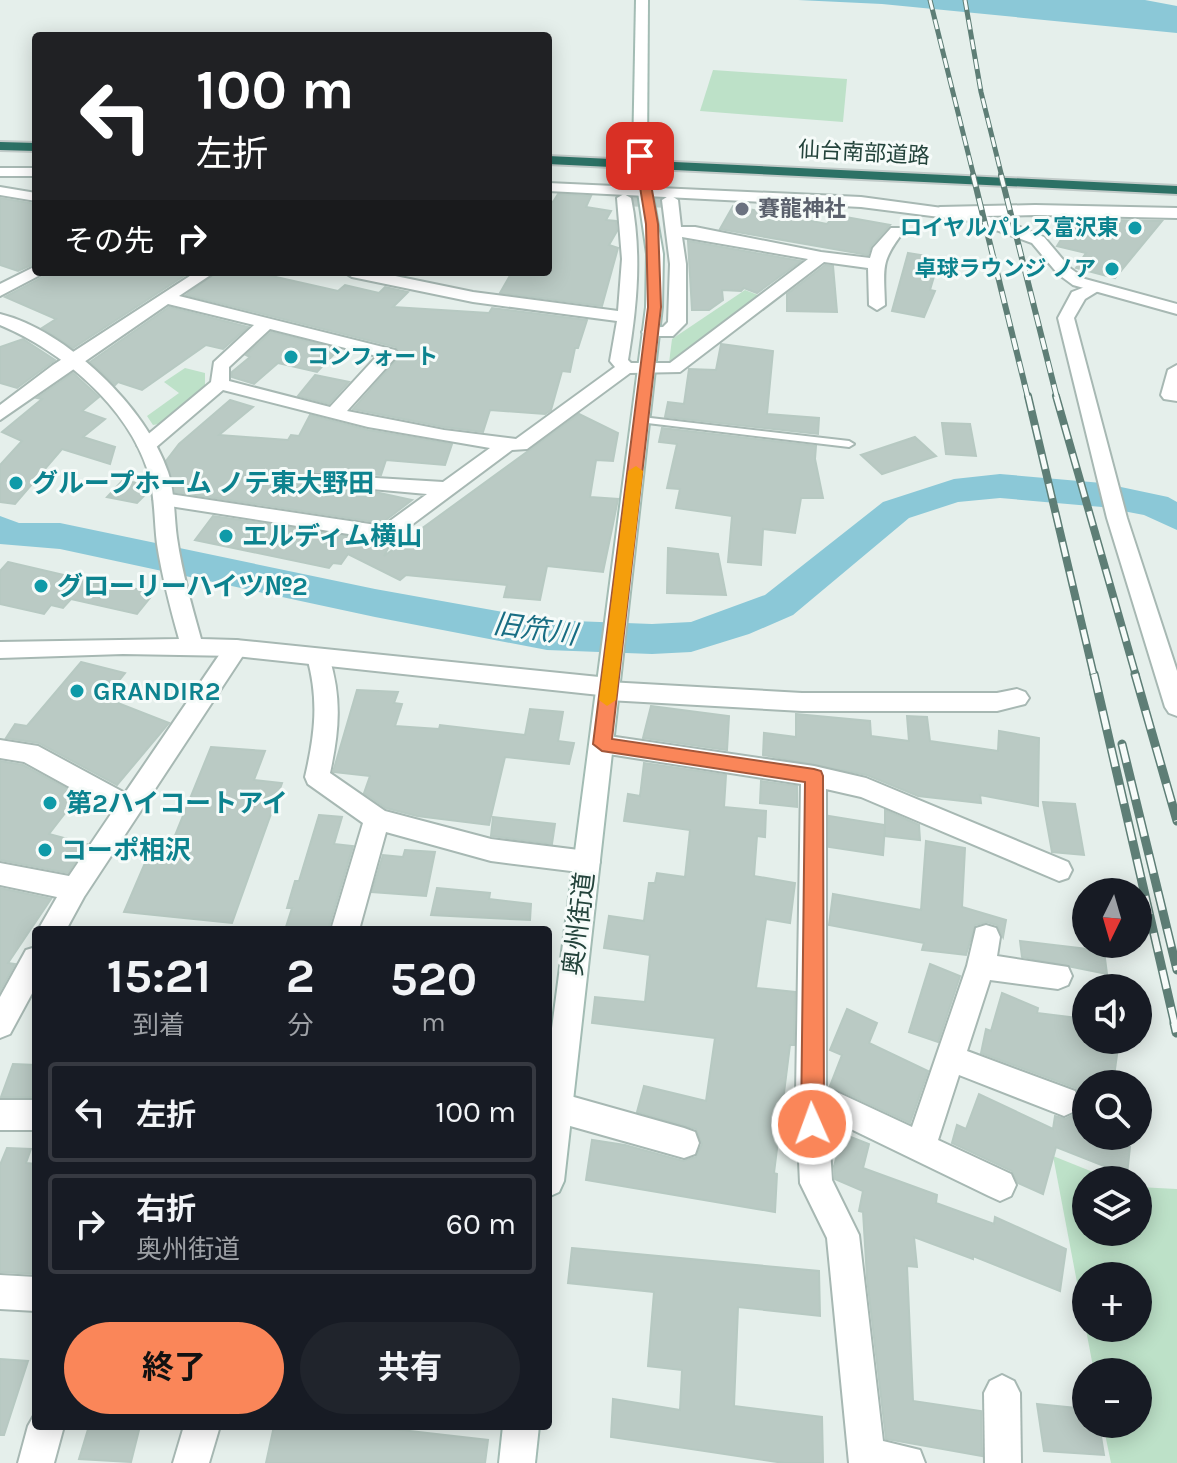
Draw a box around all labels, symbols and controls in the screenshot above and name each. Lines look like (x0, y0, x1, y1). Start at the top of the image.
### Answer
text: 100 m (196, 57, 354, 122)
icon: left (64, 64, 168, 168)
pin (606, 122, 674, 190)
text: 左折 (196, 133, 268, 175)
icon: arrive (618, 134, 662, 178)
street label: 仙台南部道路 (797, 137, 931, 169)
place label: 賽龍神社 (758, 196, 846, 222)
marker: 賽龍神社 (733, 200, 751, 218)
place label: ロイヤルパレス富沢東 (900, 215, 1119, 241)
icon: right (170, 216, 214, 260)
marker: ロイヤルパレス富沢東 (1126, 219, 1144, 237)
text: その先 (64, 223, 154, 259)
place label: 卓球ラウンジ ノア (914, 256, 1096, 282)
marker: 卓球ラウンジ ノア (1103, 260, 1121, 278)
place label: コンフォート (307, 344, 438, 370)
marker: コンフォート (282, 348, 300, 366)
place label: グループホーム ノテ東大野田 (32, 468, 374, 499)
marker: グループホーム ノテ東大野田 (7, 474, 25, 492)
place label: エルディム横山 (242, 521, 422, 552)
marker: エルディム横山 (217, 527, 235, 545)
place label: グローリーハイツ№2 (57, 571, 308, 602)
marker: グローリーハイツ№2 (32, 577, 50, 595)
water label: 旧笊川 (491, 607, 582, 652)
place label: GRANDIR2 (93, 676, 220, 707)
marker: GRANDIR2 (68, 682, 86, 700)
place label: 第2ハイコートアイ (66, 788, 288, 819)
marker: 第2ハイコートアイ (41, 794, 59, 812)
place label: コーポ相沢 (61, 835, 191, 866)
marker: コーポ相沢 (36, 841, 54, 859)
street label: 奥州街道 (557, 870, 601, 978)
north arrow (1072, 878, 1152, 958)
map controls (1072, 878, 1152, 1438)
text: 15:21 (107, 948, 211, 1004)
text: 2 (286, 948, 315, 1004)
text: 520 (390, 951, 477, 1007)
button: sound (1072, 974, 1152, 1054)
text: m (421, 1007, 446, 1038)
text: 到着 (133, 1010, 185, 1041)
text: 分 (287, 1010, 313, 1041)
button: search (1072, 1070, 1152, 1150)
position arrow (770, 1082, 854, 1166)
icon: left (68, 1090, 112, 1134)
text: 100 m (435, 1094, 516, 1130)
text: 左折 (136, 1097, 196, 1133)
button: layers (1072, 1166, 1152, 1246)
text: 右折 (136, 1191, 196, 1227)
icon: right (68, 1202, 112, 1246)
text: 60 m (446, 1206, 516, 1242)
text: 奥州街道 (136, 1234, 240, 1265)
button: + (1072, 1262, 1152, 1342)
button: 終了 (64, 1322, 284, 1414)
button: 共有 (300, 1322, 520, 1414)
button: − (1072, 1358, 1152, 1438)

